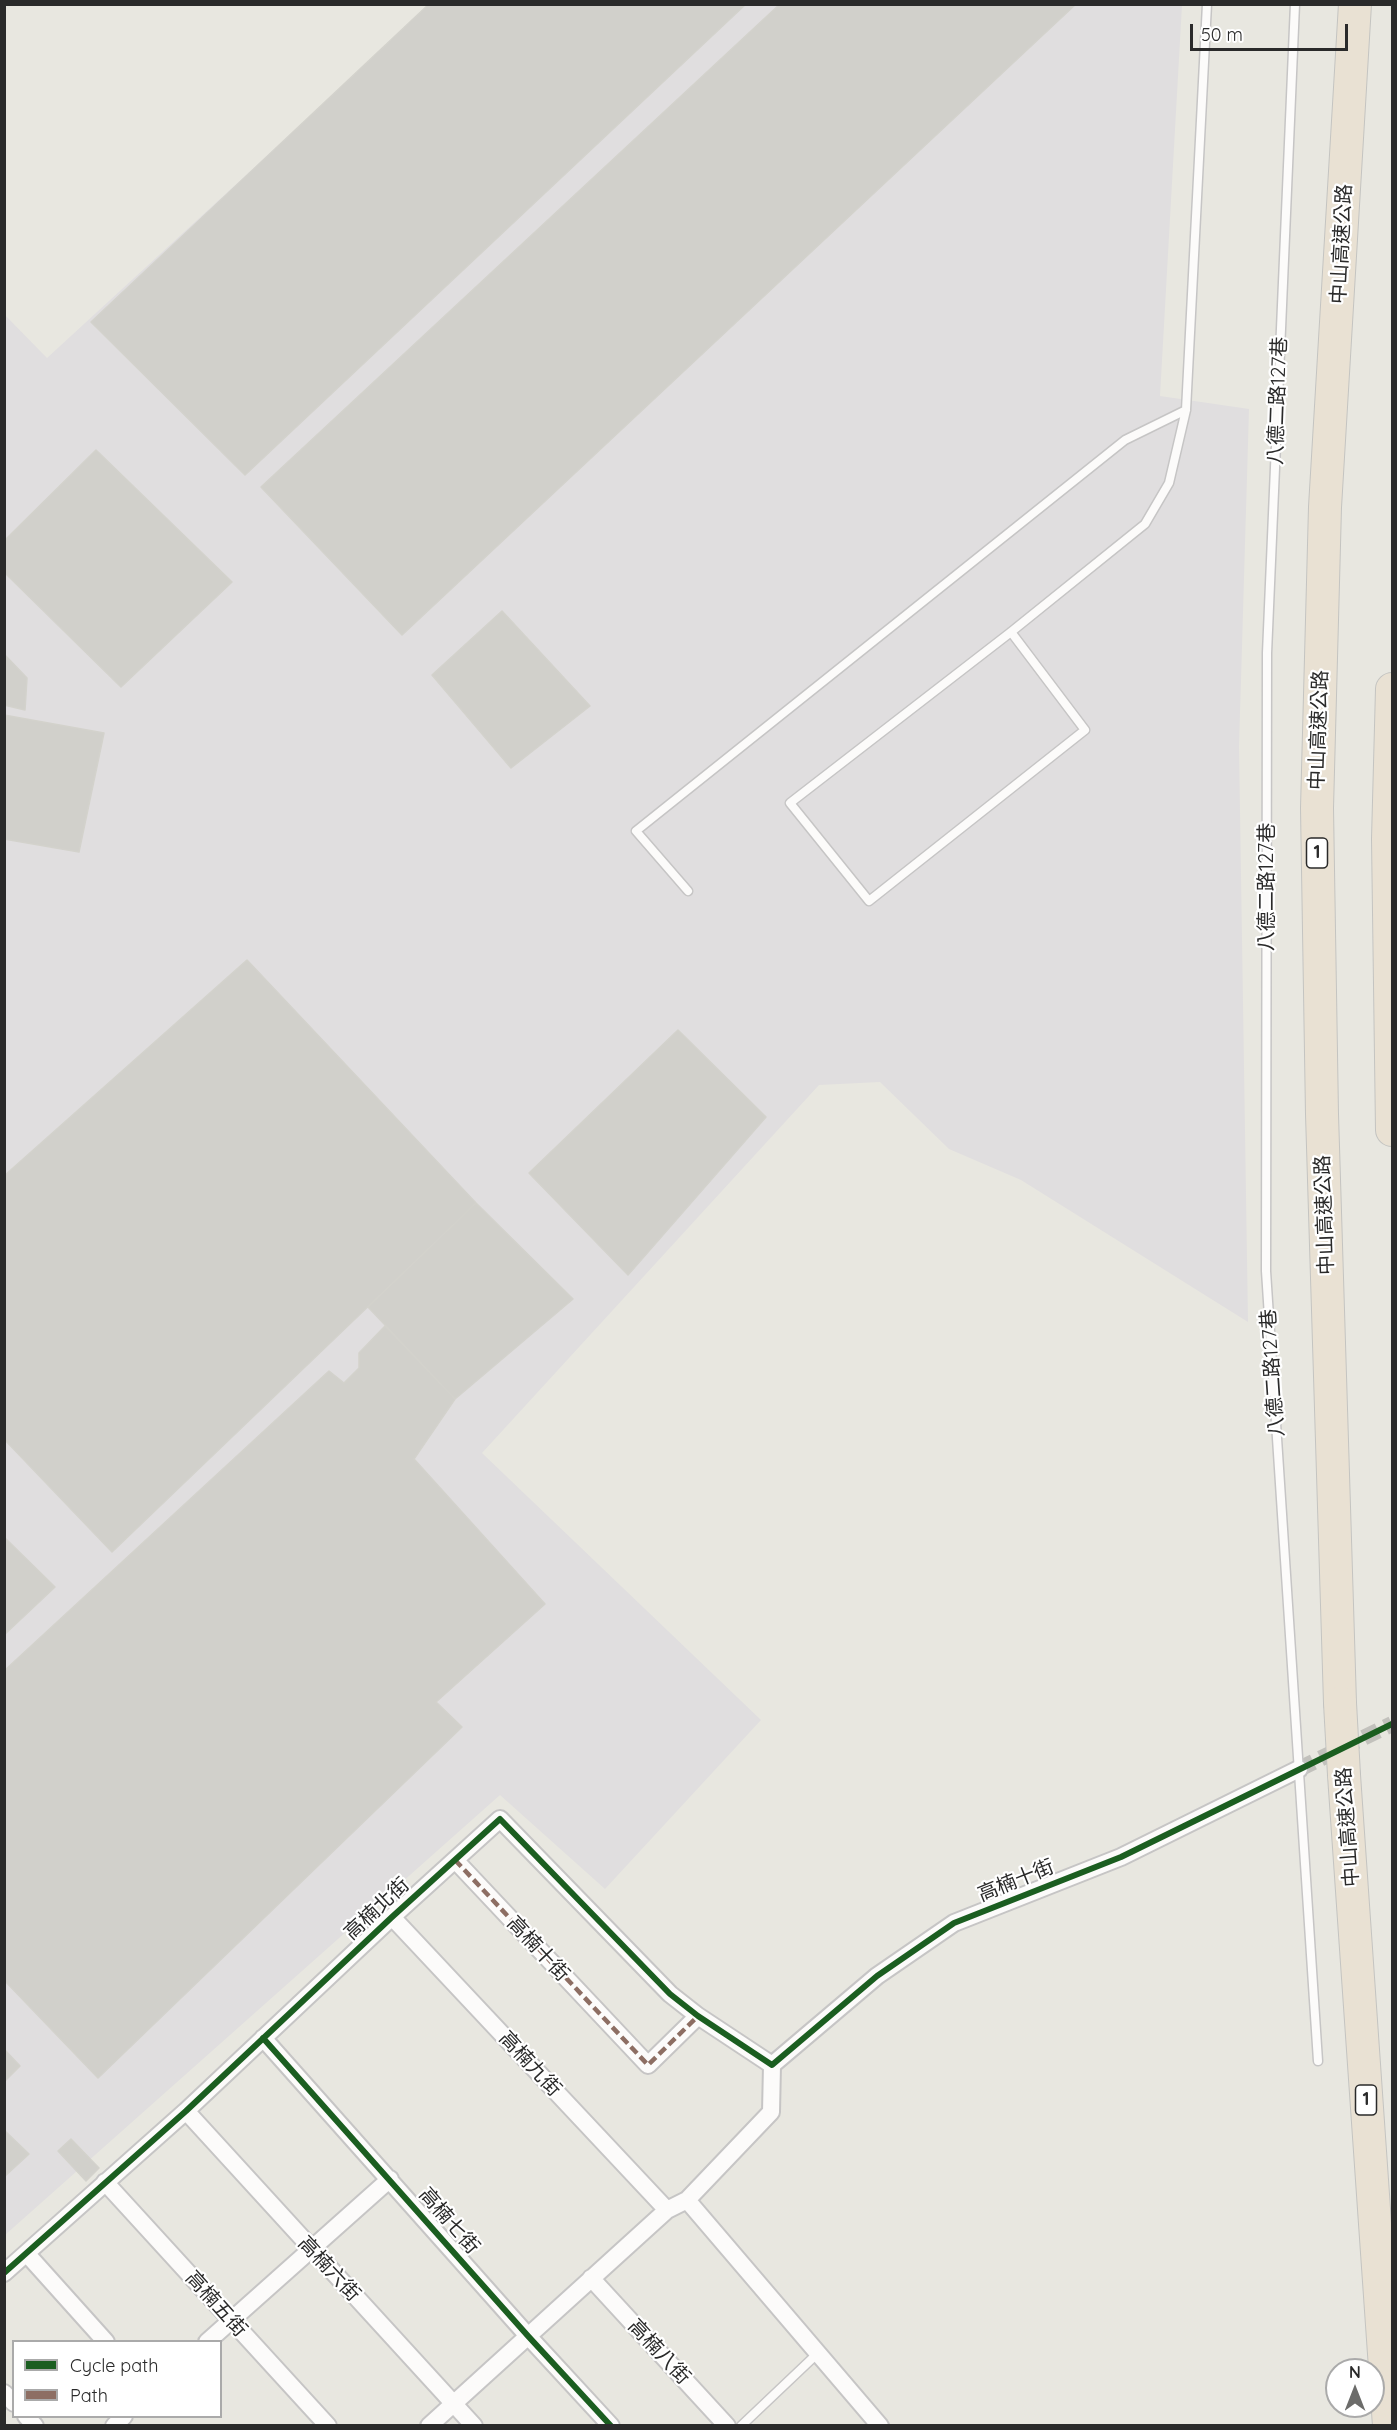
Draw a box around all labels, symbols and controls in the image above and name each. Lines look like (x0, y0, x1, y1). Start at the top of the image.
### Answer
scale bar (1193, 12, 1350, 50)
text: 50 m (1201, 23, 1243, 46)
street label: 中山高速公路 (1327, 183, 1357, 305)
street label: 八德二路127巷 (1264, 336, 1292, 466)
street label: 中山高速公路 (1305, 670, 1333, 790)
street label: 八德二路127巷 (1255, 823, 1279, 951)
road number: 1 (1306, 838, 1328, 868)
street label: 中山高速公路 (1311, 1155, 1339, 1275)
street label: 八德二路127巷 (1257, 1308, 1289, 1438)
street label: 中山高速公路 (1332, 1766, 1364, 1888)
street label: 高楠十街 (974, 1855, 1058, 1907)
street label: 高楠北街 (340, 1873, 414, 1945)
street label: 高楠十街 (502, 1912, 574, 1986)
street label: 高楠九街 (494, 2027, 566, 2101)
road number: 1 (1356, 2085, 1376, 2115)
street label: 高楠七街 (414, 2183, 484, 2259)
street label: 高楠六街 (293, 2232, 365, 2306)
street label: 高楠五街 (180, 2266, 252, 2342)
street label: 高楠八街 (623, 2315, 695, 2389)
legend (12, 2340, 222, 2418)
text: Cycle path (70, 2354, 158, 2377)
north arrow (1325, 2358, 1385, 2418)
text: N (1349, 2362, 1361, 2382)
text: Path (70, 2384, 108, 2407)

